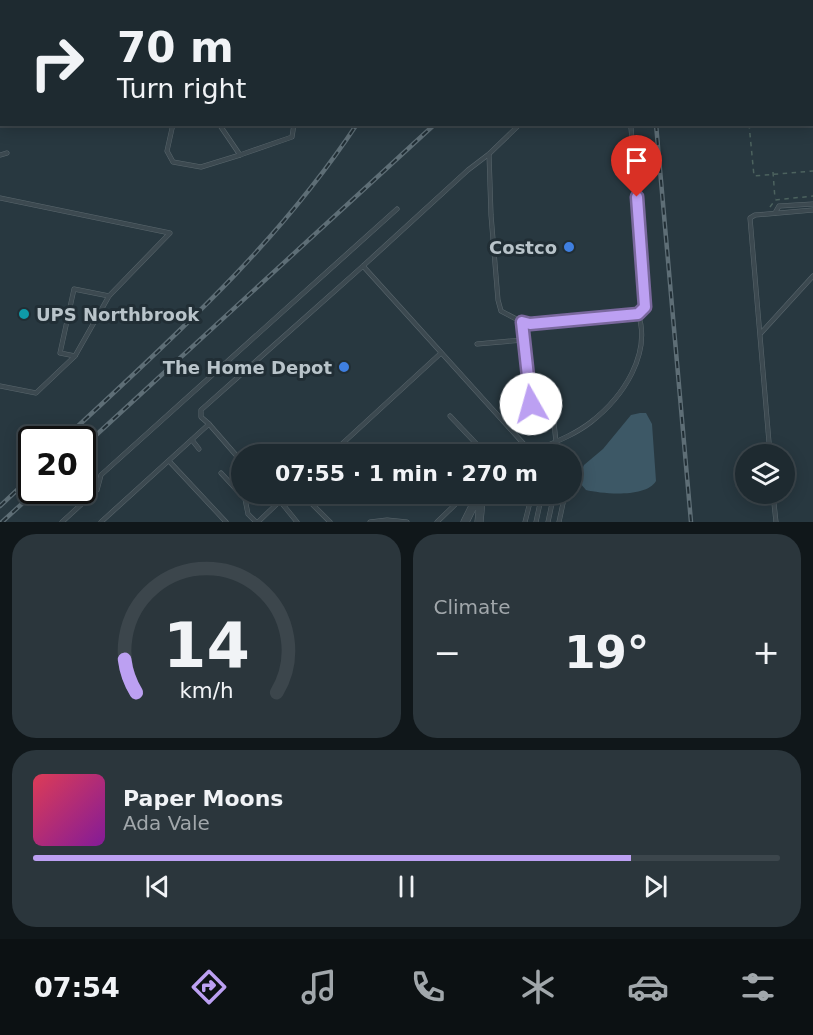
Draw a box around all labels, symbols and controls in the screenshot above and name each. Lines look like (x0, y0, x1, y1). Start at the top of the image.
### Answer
text: 70 m (117, 23, 234, 72)
icon: right (18, 24, 96, 102)
text: Turn right (117, 73, 246, 104)
pin (611, 135, 662, 197)
icon: arrive (620, 144, 653, 177)
place label: Costco (489, 237, 557, 258)
marker: Costco (562, 240, 576, 254)
place label: UPS Northbrook (36, 304, 200, 325)
marker: UPS Northbrook (17, 307, 31, 321)
place label: The Home Depot (163, 357, 332, 378)
marker: The Home Depot (337, 360, 351, 374)
position arrow (499, 372, 563, 436)
speed limit sign: 20 (18, 426, 96, 504)
map controls (735, 444, 795, 504)
button: layers (735, 444, 795, 504)
text: 07:55 · 1 min · 270 m (275, 461, 538, 486)
text: Climate (434, 595, 510, 619)
text: 14 (163, 609, 250, 682)
text: 19° (564, 626, 649, 679)
text: − (434, 633, 461, 672)
text: + (752, 633, 780, 672)
text: km/h (179, 678, 233, 703)
text: Paper Moons (123, 786, 283, 811)
text: Ada Vale (123, 811, 210, 835)
icon: previous (141, 870, 174, 903)
icon: pause (390, 870, 423, 903)
icon: next (639, 870, 672, 903)
icon: directions (188, 966, 230, 1008)
icon: music (298, 966, 340, 1008)
icon: phone (407, 966, 449, 1008)
icon: climate (517, 966, 559, 1008)
icon: car (627, 966, 669, 1008)
icon: filters (737, 966, 779, 1008)
text: 07:54 (34, 972, 120, 1003)

